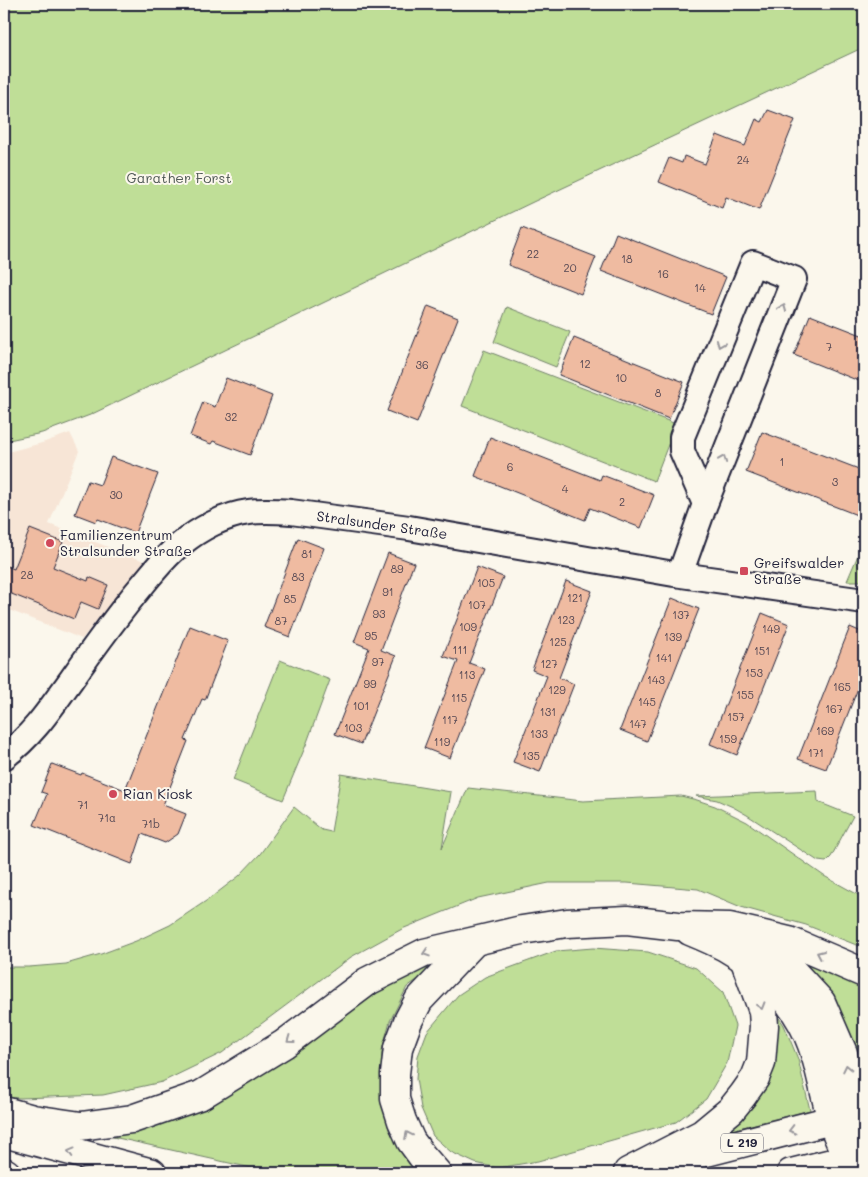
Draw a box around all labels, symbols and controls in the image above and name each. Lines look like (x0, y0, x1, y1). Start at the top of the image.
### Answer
house number: 24 (737, 152, 750, 167)
park label: Garather Forst (126, 168, 232, 187)
house number: 22 (527, 246, 539, 261)
house number: 18 (621, 251, 633, 266)
house number: 20 (564, 260, 577, 275)
house number: 16 (657, 266, 669, 281)
house number: 14 (694, 280, 706, 295)
one-way arrow (777, 304, 787, 313)
one-way arrow (716, 339, 726, 348)
house number: 7 (826, 339, 832, 354)
house number: 12 (579, 356, 591, 371)
house number: 36 (415, 357, 429, 372)
house number: 10 (615, 370, 627, 385)
house number: 8 (655, 385, 662, 400)
house number: 32 (225, 409, 237, 424)
house number: 1 (780, 454, 784, 469)
one-way arrow (717, 455, 727, 464)
house number: 6 (507, 459, 513, 474)
house number: 3 (832, 474, 839, 489)
house number: 4 (562, 481, 569, 496)
house number: 30 (109, 487, 123, 502)
house number: 2 (619, 494, 625, 509)
street label: Stralsunder Straße (315, 506, 449, 543)
place label: Familienzentrum Stralsunder Straße (60, 525, 192, 560)
marker: Familienzentrum Stralsunder Straße (44, 537, 56, 549)
house number: 81 (301, 546, 313, 561)
place label: Greifswalder Straße (754, 553, 844, 588)
house number: 89 (390, 561, 404, 576)
marker: Greifswalder Straße (738, 565, 750, 577)
house number: 28 (21, 567, 34, 582)
house number: 83 (291, 569, 305, 584)
house number: 105 (477, 575, 495, 590)
house number: 91 (382, 584, 394, 599)
house number: 121 (567, 590, 583, 605)
house number: 85 (283, 591, 297, 606)
house number: 107 (468, 597, 486, 612)
house number: 93 (373, 606, 386, 621)
house number: 137 (672, 607, 690, 622)
house number: 123 (557, 612, 575, 627)
house number: 87 (275, 613, 287, 628)
house number: 109 (459, 619, 478, 634)
house number: 149 (762, 621, 780, 636)
house number: 95 (365, 628, 377, 643)
house number: 139 (664, 629, 682, 644)
house number: 125 (549, 634, 567, 649)
house number: 111 (453, 642, 467, 657)
house number: 151 (754, 643, 770, 658)
house number: 141 (656, 650, 672, 665)
house number: 97 (372, 654, 384, 669)
house number: 127 (540, 656, 558, 671)
house number: 153 (745, 665, 763, 680)
house number: 113 (459, 667, 476, 682)
house number: 143 (647, 672, 665, 687)
house number: 99 (363, 676, 377, 691)
house number: 165 (833, 679, 851, 694)
house number: 129 (548, 682, 566, 697)
house number: 155 (736, 687, 754, 702)
house number: 115 (451, 690, 467, 705)
house number: 145 (638, 694, 656, 709)
house number: 101 (353, 698, 369, 713)
house number: 167 (825, 701, 843, 716)
house number: 131 (540, 704, 556, 719)
house number: 157 (727, 709, 745, 724)
house number: 117 (442, 712, 458, 727)
house number: 147 (629, 716, 647, 731)
house number: 103 (344, 720, 363, 735)
house number: 169 (816, 723, 835, 738)
house number: 133 (530, 726, 548, 741)
house number: 159 (719, 731, 737, 746)
house number: 119 (434, 734, 451, 749)
house number: 171 (808, 745, 824, 760)
house number: 135 (522, 748, 540, 763)
place label: Rian Kiosk (123, 784, 193, 803)
marker: Rian Kiosk (107, 788, 119, 800)
house number: 71 (77, 797, 89, 812)
house number: 71a (98, 810, 116, 825)
house number: 71b (142, 816, 160, 831)
one-way arrow (423, 947, 431, 957)
one-way arrow (816, 949, 825, 960)
one-way arrow (755, 1001, 765, 1009)
one-way arrow (287, 1034, 296, 1042)
one-way arrow (842, 1063, 853, 1072)
one-way arrow (788, 1124, 797, 1135)
one-way arrow (404, 1131, 414, 1140)
road number: L 219 (721, 1134, 763, 1152)
one-way arrow (66, 1147, 75, 1158)

